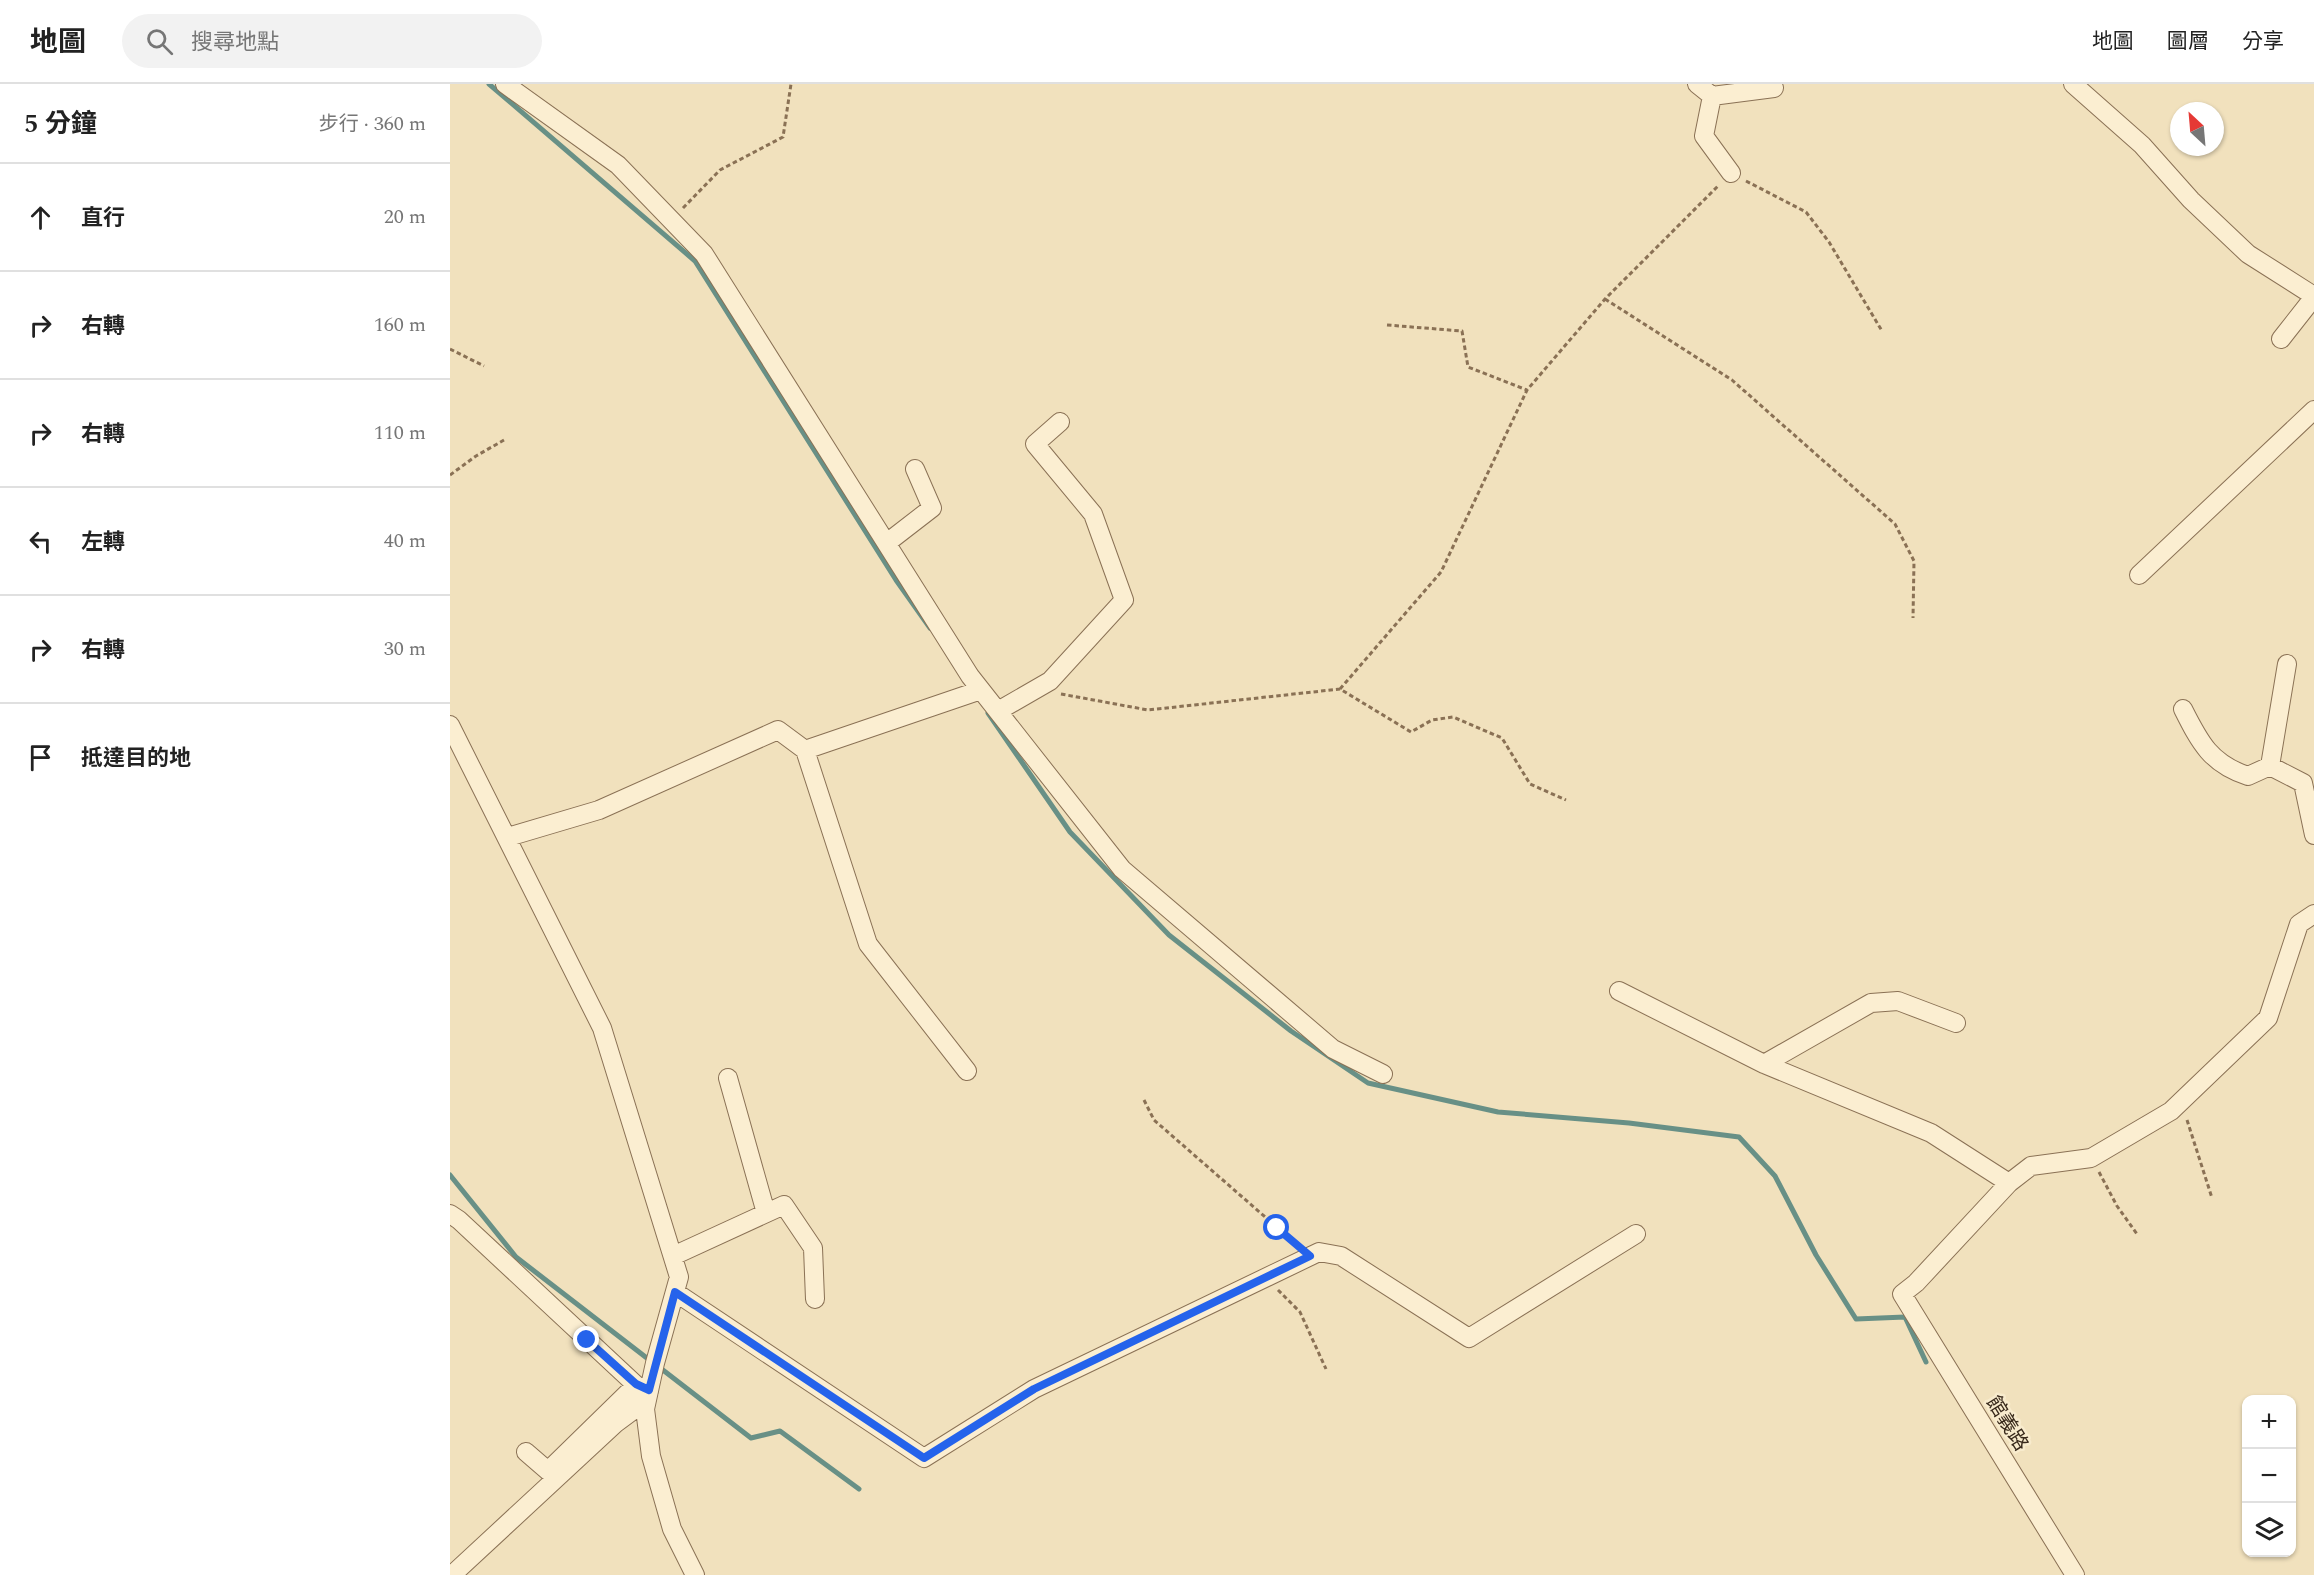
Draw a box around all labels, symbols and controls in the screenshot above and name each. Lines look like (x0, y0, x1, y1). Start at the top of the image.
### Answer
search box (122, 14, 542, 68)
text: 地圖 (30, 21, 86, 64)
icon: search (143, 25, 176, 58)
text: 搜尋地點 (191, 26, 279, 59)
text: 地圖 (2092, 26, 2134, 58)
text: 圖層 (2167, 26, 2209, 58)
text: 分享 (2242, 26, 2284, 58)
north arrow (2170, 102, 2224, 156)
text: 5 分鐘 (24, 104, 97, 144)
text: 步行 · 360 m (319, 109, 426, 139)
icon: ahead (24, 201, 57, 234)
text: 直行 (81, 202, 125, 235)
text: 20 m (384, 202, 426, 232)
icon: right (24, 309, 57, 342)
text: 右轉 (81, 310, 125, 343)
text: 160 m (374, 310, 426, 340)
icon: right (24, 417, 57, 450)
text: 右轉 (81, 418, 125, 451)
text: 110 m (374, 418, 426, 448)
icon: left (24, 525, 57, 558)
text: 左轉 (81, 526, 125, 559)
text: 40 m (384, 526, 426, 556)
icon: right (24, 633, 57, 666)
text: 右轉 (81, 634, 125, 667)
text: 30 m (384, 634, 426, 664)
icon: arrive (24, 741, 57, 774)
text: 抵達目的地 (81, 742, 191, 775)
route start (1263, 1214, 1289, 1240)
route end (573, 1326, 599, 1352)
street label: 館義路 (1979, 1390, 2036, 1457)
map controls (2242, 1395, 2296, 1557)
button: + (2242, 1395, 2296, 1449)
button: − (2242, 1449, 2296, 1503)
button: layers (2242, 1503, 2296, 1557)

